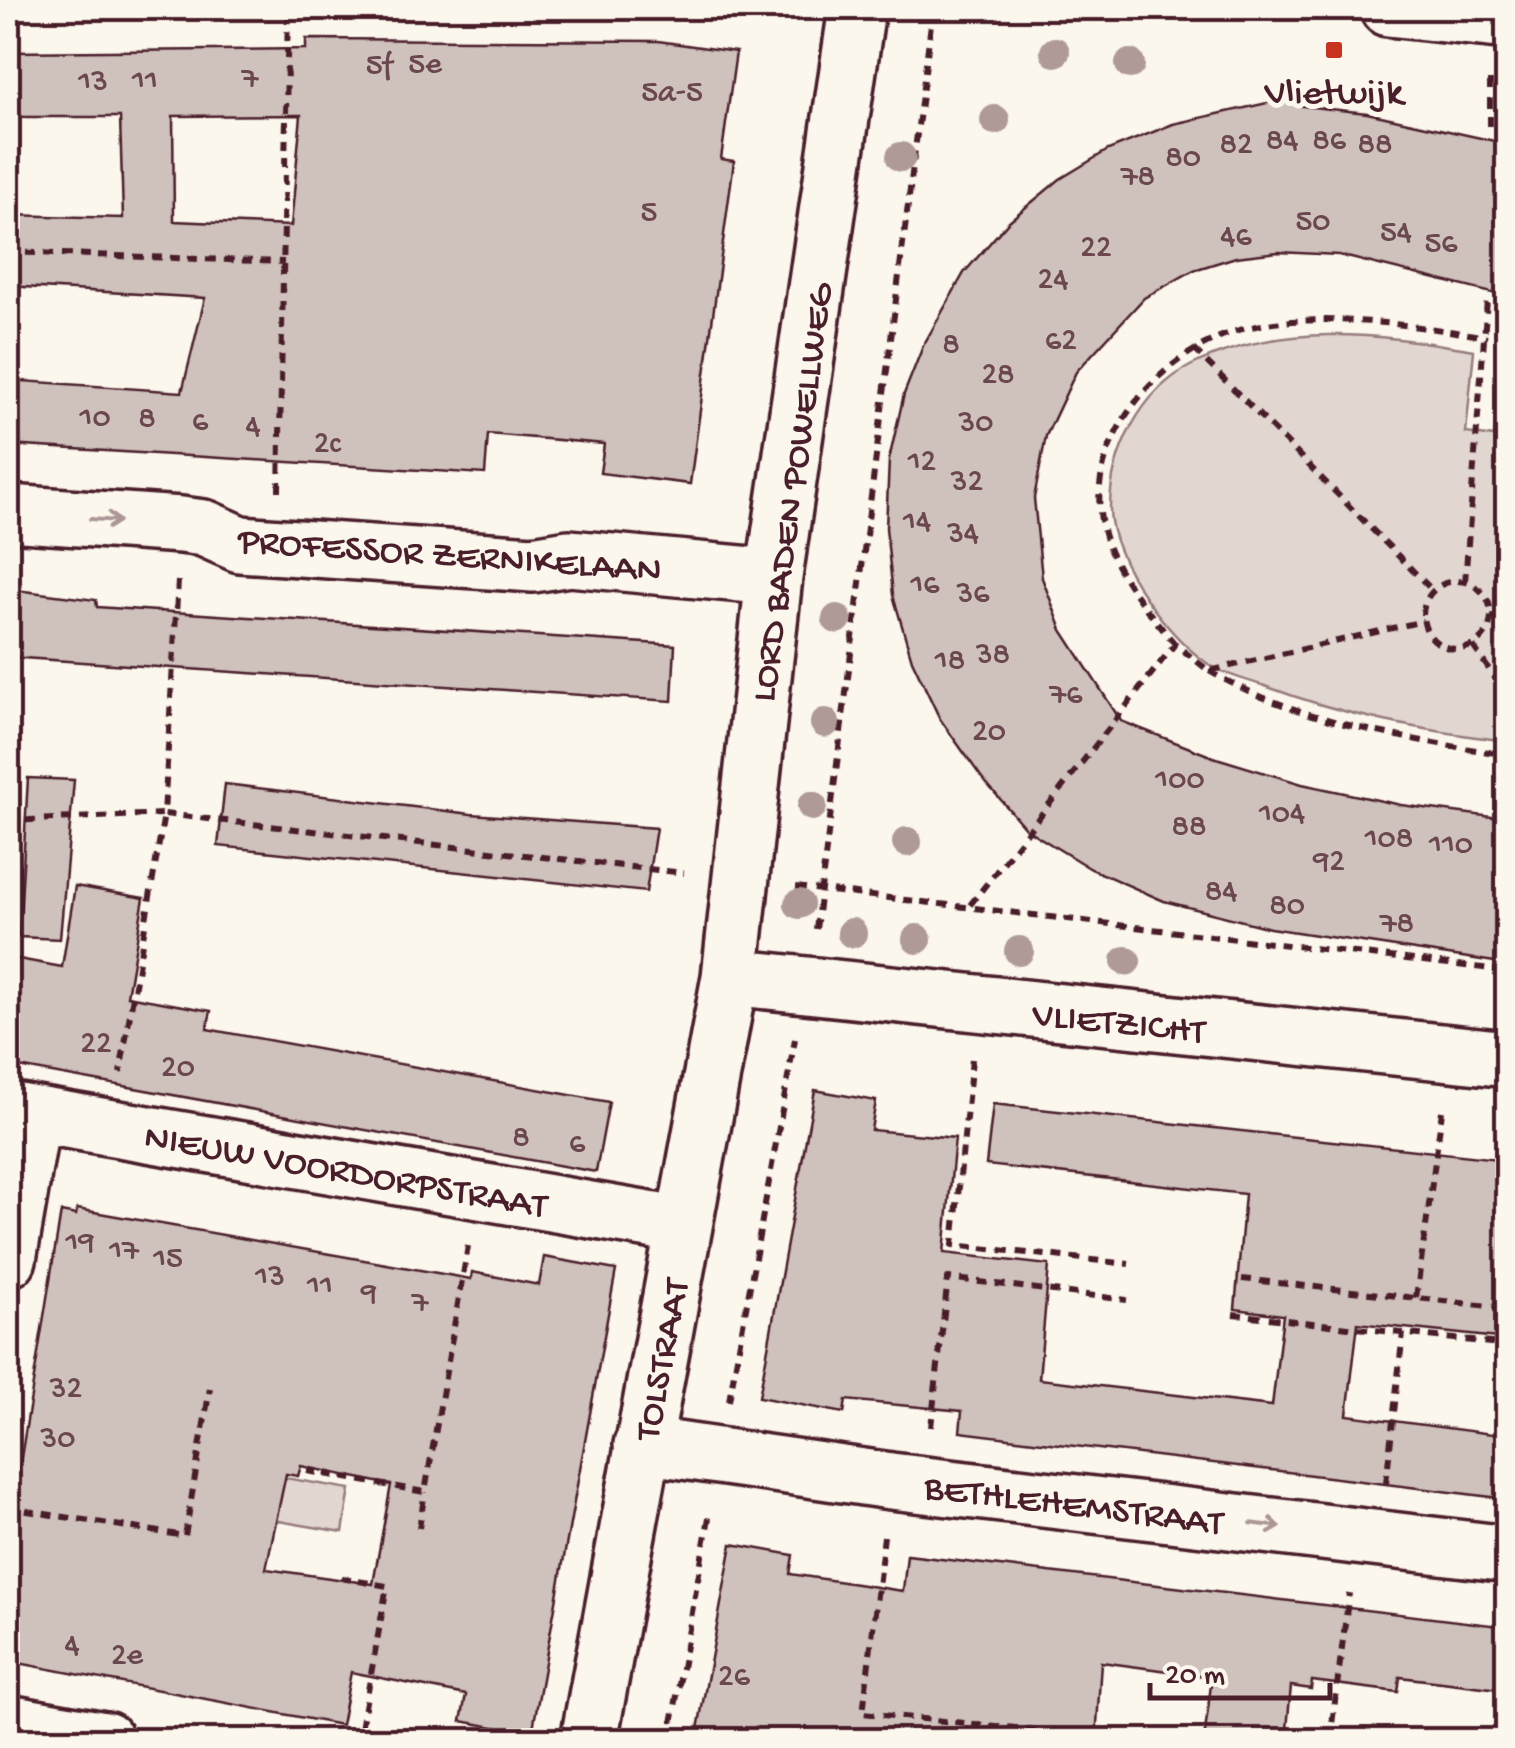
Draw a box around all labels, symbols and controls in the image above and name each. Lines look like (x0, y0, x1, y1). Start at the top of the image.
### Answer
marker: Vlietwijk (1323, 39, 1345, 61)
house number: 5e (408, 47, 442, 85)
house number: 5f (366, 48, 395, 86)
house number: 7 (241, 61, 260, 99)
house number: 11 (131, 63, 158, 101)
house number: 13 (77, 64, 108, 102)
place label: Vlietwijk (1264, 73, 1406, 117)
house number: 5a-5 (641, 75, 703, 113)
house number: 84 (1266, 123, 1298, 161)
house number: 86 (1312, 123, 1347, 161)
house number: 82 (1219, 127, 1253, 165)
house number: 88 (1357, 127, 1393, 165)
house number: 80 (1165, 140, 1201, 178)
house number: 78 (1120, 159, 1155, 197)
house number: 5 (641, 195, 657, 233)
house number: 50 (1296, 204, 1331, 242)
house number: 54 (1380, 215, 1412, 253)
house number: 46 (1220, 219, 1252, 257)
house number: 56 (1424, 226, 1458, 264)
house number: 22 (1080, 230, 1112, 268)
house number: 24 (1038, 262, 1068, 300)
street label: LORD BADEN POWELLWEG (744, 280, 846, 705)
house number: 62 (1045, 323, 1077, 361)
house number: 8 (942, 327, 960, 365)
house number: 28 (981, 357, 1015, 395)
house number: 10 (78, 400, 111, 438)
house number: 8 (138, 401, 156, 439)
house number: 6 (192, 404, 209, 442)
house number: 30 (958, 405, 993, 443)
house number: 4 (245, 409, 261, 447)
house number: 2c (314, 426, 341, 464)
house number: 12 (907, 444, 936, 482)
house number: 32 (950, 464, 983, 502)
house number: 14 (902, 504, 931, 542)
one-way arrow (88, 511, 120, 530)
house number: 34 (946, 516, 979, 554)
street label: PROFESSOR ZERNIKELAAN (235, 521, 663, 595)
house number: 16 (909, 567, 940, 605)
house number: 36 (956, 576, 990, 614)
house number: 38 (975, 637, 1010, 675)
house number: 18 (934, 643, 965, 681)
house number: 76 (1049, 677, 1083, 715)
house number: 20 (972, 714, 1006, 752)
house number: 100 (1154, 762, 1205, 800)
house number: 104 (1258, 796, 1305, 834)
house number: 88 (1171, 809, 1207, 847)
house number: 108 (1364, 821, 1413, 859)
house number: 110 (1428, 827, 1473, 865)
house number: 92 (1312, 844, 1345, 882)
house number: 84 (1205, 874, 1237, 912)
house number: 80 (1269, 888, 1305, 926)
house number: 78 (1379, 906, 1414, 944)
street label: VLIETZICHT (1029, 995, 1208, 1057)
house number: 22 (80, 1026, 112, 1064)
house number: 20 (161, 1050, 195, 1088)
street label: NIEUW VOORDORPSTRAAT (140, 1117, 551, 1231)
house number: 8 (512, 1120, 530, 1158)
house number: 6 (569, 1126, 586, 1164)
house number: 19 (65, 1225, 94, 1263)
house number: 17 (108, 1233, 140, 1271)
house number: 15 (152, 1241, 183, 1279)
house number: 13 (254, 1259, 285, 1297)
house number: 11 (306, 1268, 333, 1306)
street label: TOLSTRAAT (627, 1275, 702, 1446)
house number: 9 (360, 1276, 377, 1314)
house number: 7 (411, 1285, 430, 1323)
house number: 32 (49, 1371, 82, 1409)
house number: 30 (40, 1421, 75, 1459)
street label: BETHLEHEMSTRAAT (921, 1468, 1226, 1548)
one-way arrow (1249, 1516, 1282, 1535)
house number: 4 (64, 1628, 80, 1666)
house number: 2e (111, 1638, 144, 1676)
scale bar (1150, 1638, 1330, 1700)
house number: 26 (718, 1659, 751, 1697)
text: 20 m (1165, 1660, 1225, 1695)

